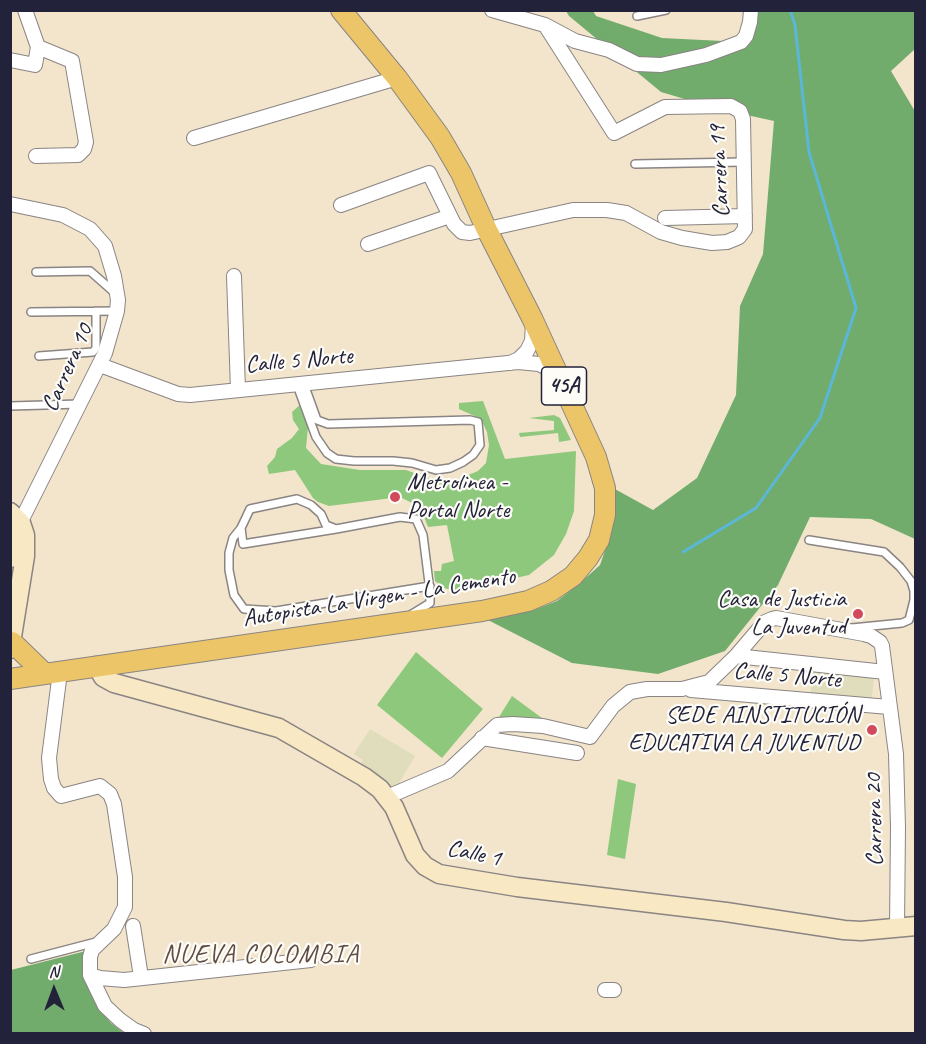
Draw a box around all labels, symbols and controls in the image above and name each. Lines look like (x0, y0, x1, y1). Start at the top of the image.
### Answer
street label: Carrera 19 (703, 124, 737, 218)
street label: Carrera 10 (36, 320, 100, 416)
street label: Calle 5 Norte (244, 342, 354, 380)
road number: 45A (542, 367, 586, 405)
place label: Metrolinea - Portal Norte (407, 469, 509, 525)
marker: Metrolinea - Portal Norte (388, 490, 402, 504)
street label: Autopista La Virgen - La Cemento (241, 562, 517, 634)
place label: Casa de Justicia La Juventud (717, 586, 846, 642)
marker: Casa de Justicia La Juventud (851, 607, 865, 621)
street label: Calle 5 Norte (732, 657, 842, 695)
place label: SEDE AINSTITUCIÓN EDUCATIVA LA JUVENTUD (628, 702, 860, 758)
marker: SEDE AINSTITUCIÓN EDUCATIVA LA JUVENTUD (865, 723, 879, 737)
street label: Carrera 20 (860, 773, 890, 867)
street label: Calle 1 (444, 834, 504, 874)
district label: NUEVA COLOMBIA (162, 939, 360, 971)
north arrow (24, 960, 84, 1020)
text: N (49, 962, 59, 982)

